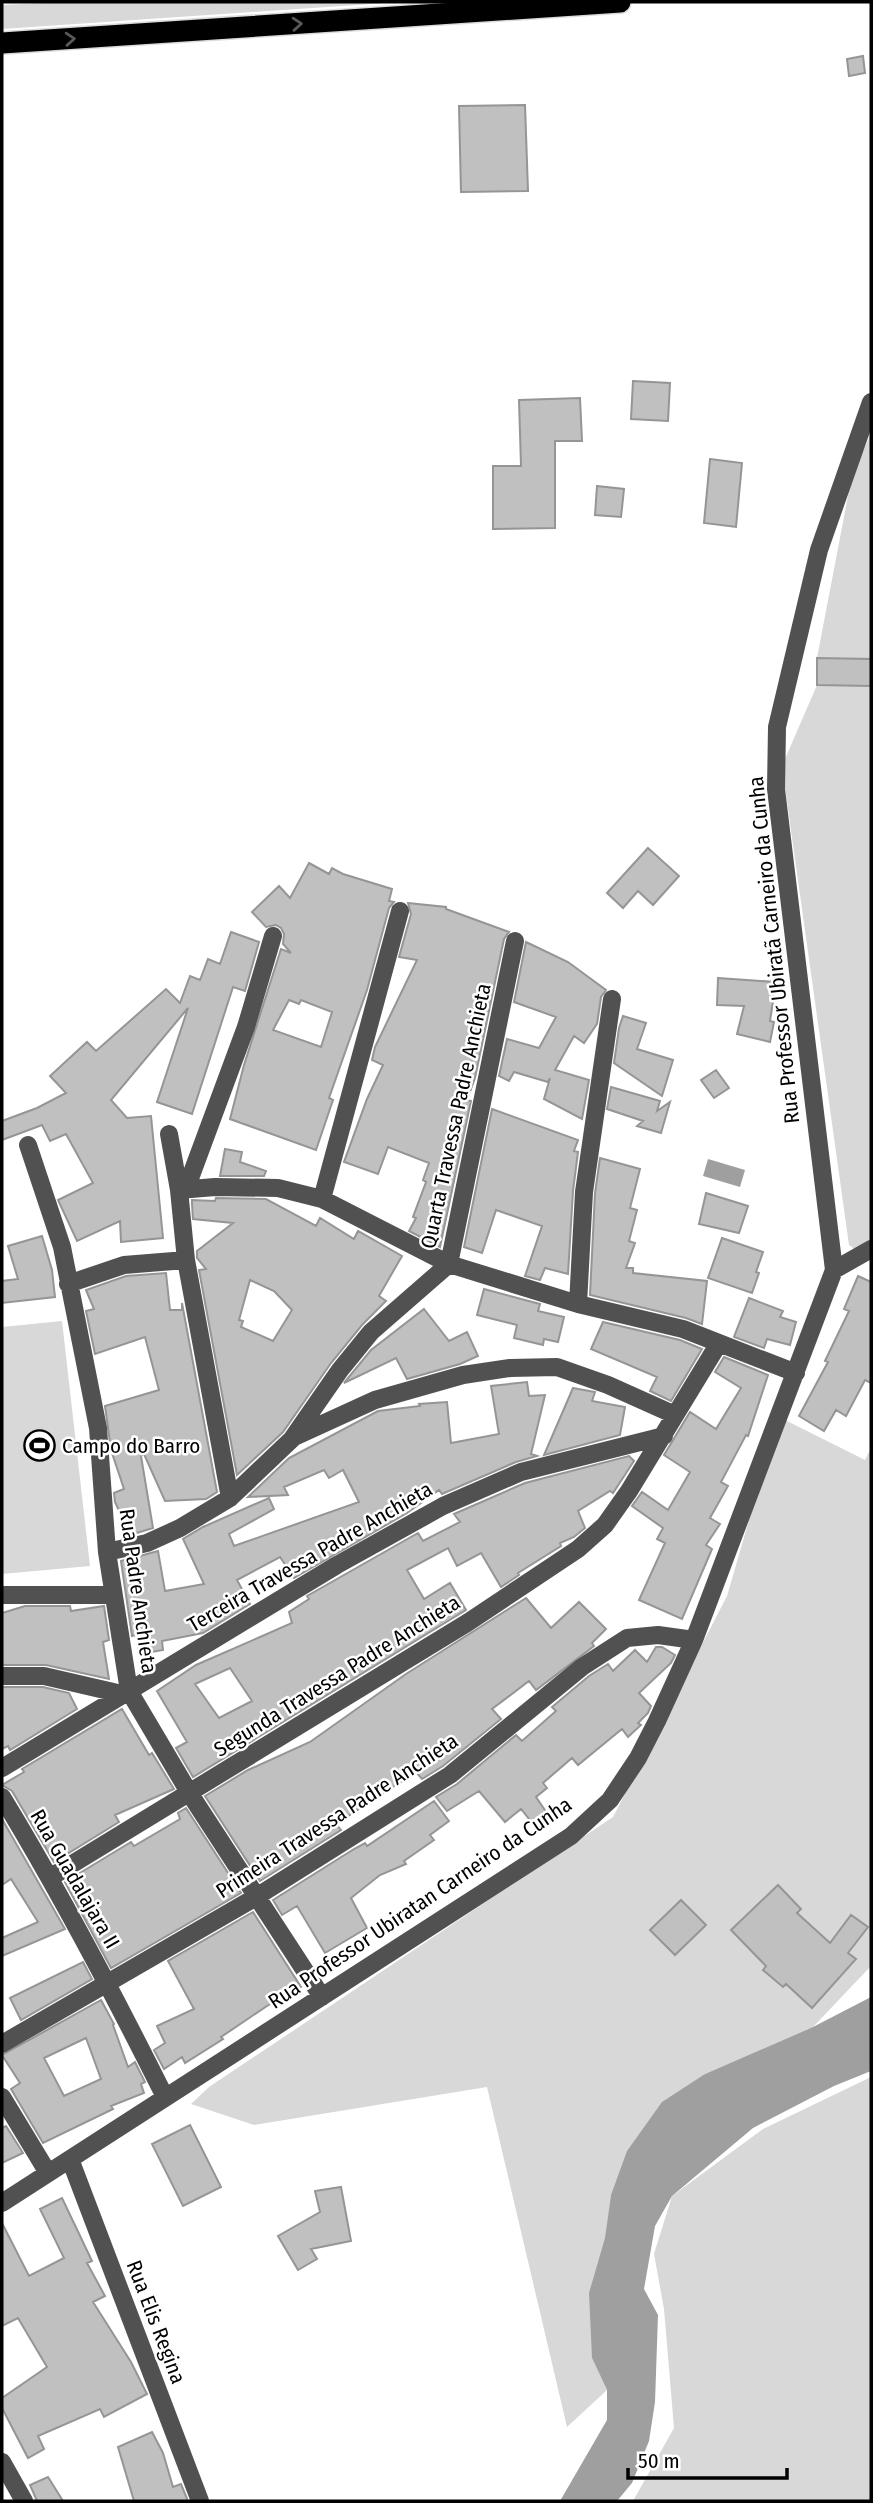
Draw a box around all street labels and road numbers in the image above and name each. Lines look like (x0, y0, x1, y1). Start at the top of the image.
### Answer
street label: Rua Professor Ubiratã Carneiro da Cunha (743, 775, 805, 1125)
street label: Quarta Travessa Padre Anchieta (415, 981, 497, 1251)
street label: Terceira Travessa Padre Anchieta (183, 1476, 437, 1638)
street label: Rua Padre Anchieta (114, 1507, 162, 1675)
street label: Segunda Travessa Padre Anchieta (209, 1589, 465, 1763)
street label: Primeira Travessa Padre Anchieta (211, 1728, 463, 1904)
street label: Rua Professor Ubiratan Carneiro da Cunha (263, 1792, 577, 2014)
street label: Rua Guadalajara II (25, 1805, 125, 1953)
street label: Rua Elis Regina (121, 2257, 191, 2387)

